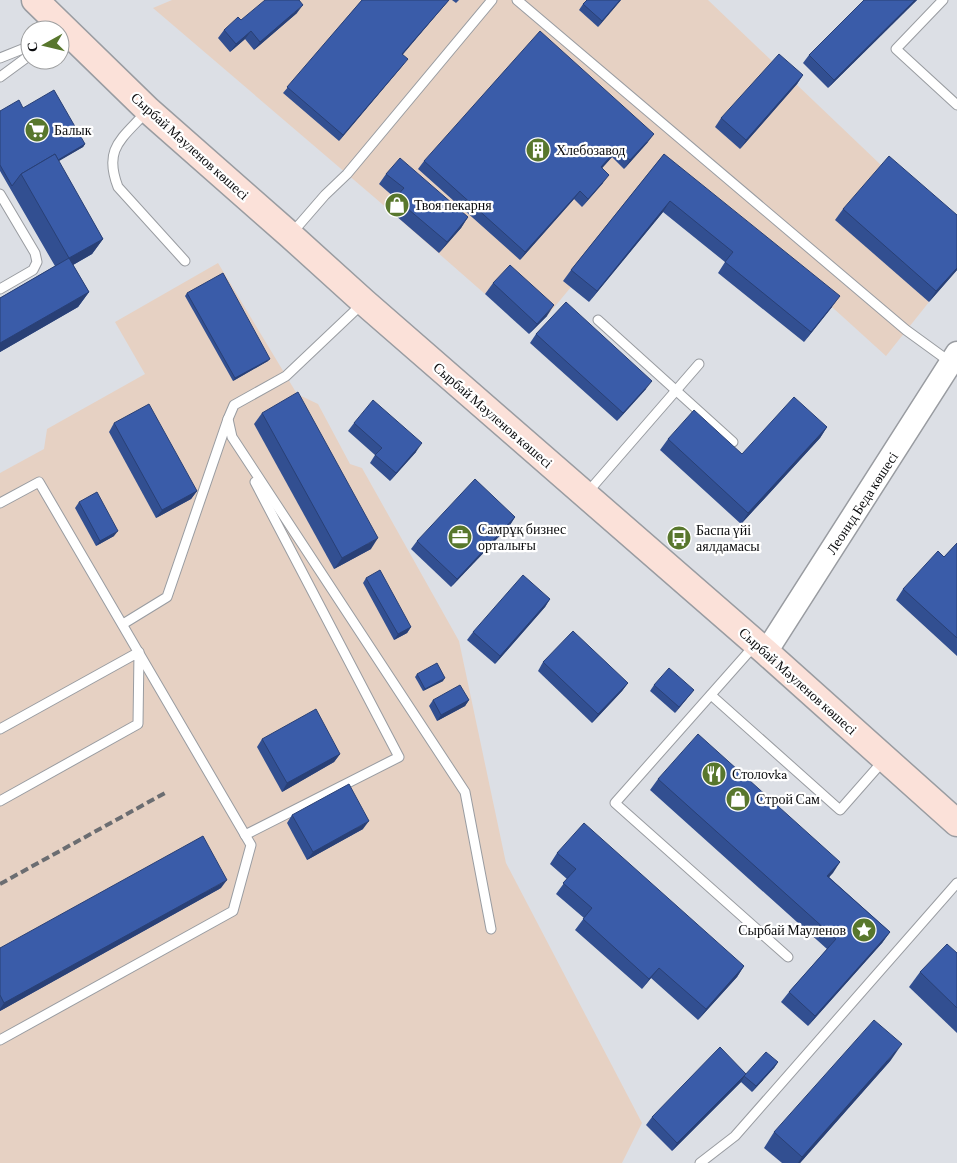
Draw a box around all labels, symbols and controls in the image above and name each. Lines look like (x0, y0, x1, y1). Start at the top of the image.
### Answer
north arrow (20, 20, 70, 70)
text: С (23, 41, 41, 53)
street label: Сырбай Мәуленов көшесі (128, 89, 252, 203)
supermarket icon: Балык (24, 117, 50, 143)
place label: Балык (54, 122, 92, 138)
building icon: Хлебозавод (525, 137, 551, 163)
place label: Хлебозавод (556, 142, 625, 158)
shop icon: Твоя пекарня (384, 192, 410, 218)
place label: Твоя пекарня (414, 197, 492, 213)
street label: Сырбай Мәуленов көшесі (430, 359, 556, 471)
street label: Леонид Беда көшесі (823, 449, 901, 557)
place label: Самрұқ бизнес орталығы (478, 521, 566, 553)
place label: Баспа үйі аялдамасы (696, 522, 760, 554)
office icon: Самрұқ бизнес орталығы (447, 524, 473, 550)
bus stop icon: Баспа үйі аялдамасы (666, 525, 692, 551)
street label: Сырбай Мәуленов көшесі (736, 624, 860, 738)
restaurant icon: Столоvka (701, 761, 727, 787)
place label: Столоvka (732, 766, 788, 782)
shop icon: Строй Сам (725, 786, 751, 812)
place label: Строй Сам (756, 791, 820, 807)
place icon: Сырбай Мауленов (851, 917, 877, 943)
place label: Сырбай Мауленов (738, 922, 846, 938)

